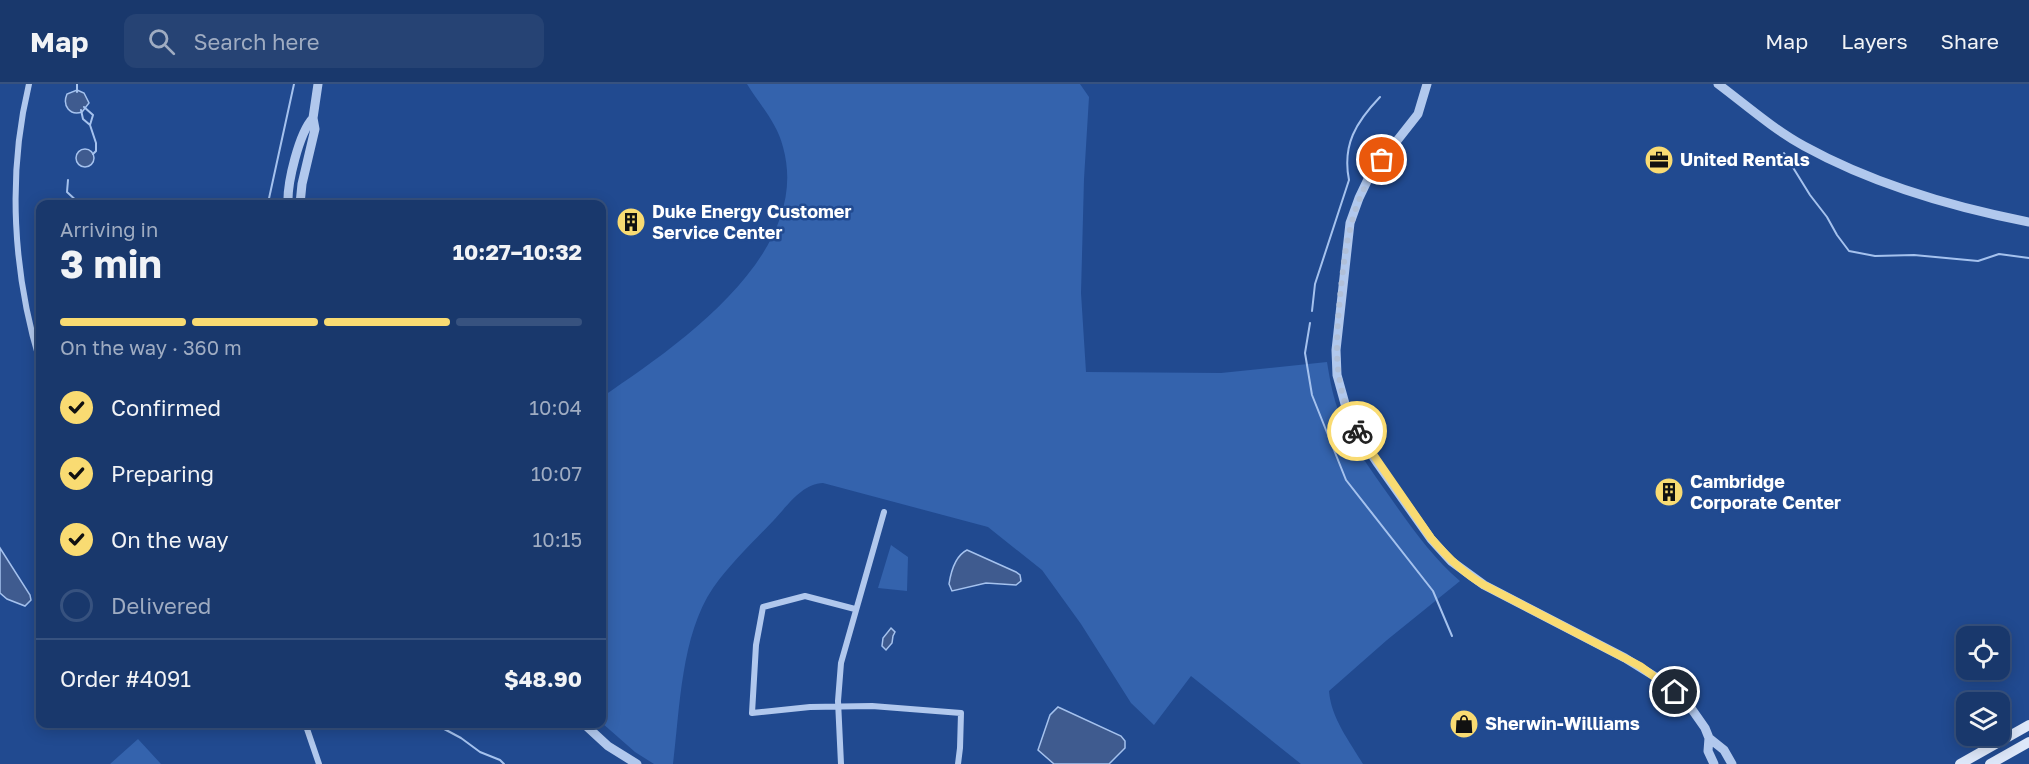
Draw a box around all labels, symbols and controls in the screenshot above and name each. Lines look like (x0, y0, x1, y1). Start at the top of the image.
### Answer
search box (124, 14, 544, 68)
text: Map (30, 25, 88, 58)
icon: search (145, 25, 178, 58)
text: Search here (193, 28, 319, 55)
text: Map (1765, 28, 1808, 54)
text: Layers (1841, 28, 1908, 54)
text: Share (1941, 28, 1999, 54)
pin (1356, 134, 1407, 185)
icon: bag (1365, 143, 1398, 176)
office icon: United Rentals (1643, 144, 1675, 176)
place label: United Rentals (1680, 148, 1810, 170)
place label: Duke Energy Customer Service Center (652, 200, 852, 243)
building icon: Duke Energy Customer Service Center (615, 206, 647, 238)
text: Arriving in (60, 217, 158, 241)
text: 10:27–10:32 (453, 238, 582, 265)
text: 3 min (60, 240, 162, 287)
text: On the way · 360 m (60, 335, 242, 359)
icon: check (60, 391, 93, 424)
text: Confirmed (111, 394, 221, 421)
text: 10:04 (529, 395, 582, 419)
courier (1327, 401, 1387, 461)
icon: bike (1341, 415, 1374, 448)
icon: check (60, 457, 93, 490)
text: Preparing (111, 460, 214, 487)
text: 10:07 (531, 461, 582, 485)
place label: Cambridge Corporate Center (1690, 470, 1841, 513)
building icon: Cambridge Corporate Center (1653, 476, 1685, 508)
icon: check (60, 523, 93, 556)
text: On the way (111, 526, 229, 553)
text: 10:15 (533, 527, 582, 551)
text: Delivered (111, 592, 211, 619)
map controls (1956, 626, 2010, 746)
button: locate (1956, 626, 2010, 680)
text: Order #4091 (60, 665, 191, 692)
text: $48.90 (504, 665, 582, 692)
pin (1649, 666, 1700, 717)
icon: home (1658, 675, 1691, 708)
button: layers (1956, 692, 2010, 746)
shop icon: Sherwin-Williams (1448, 708, 1480, 740)
place label: Sherwin-Williams (1485, 712, 1640, 734)

